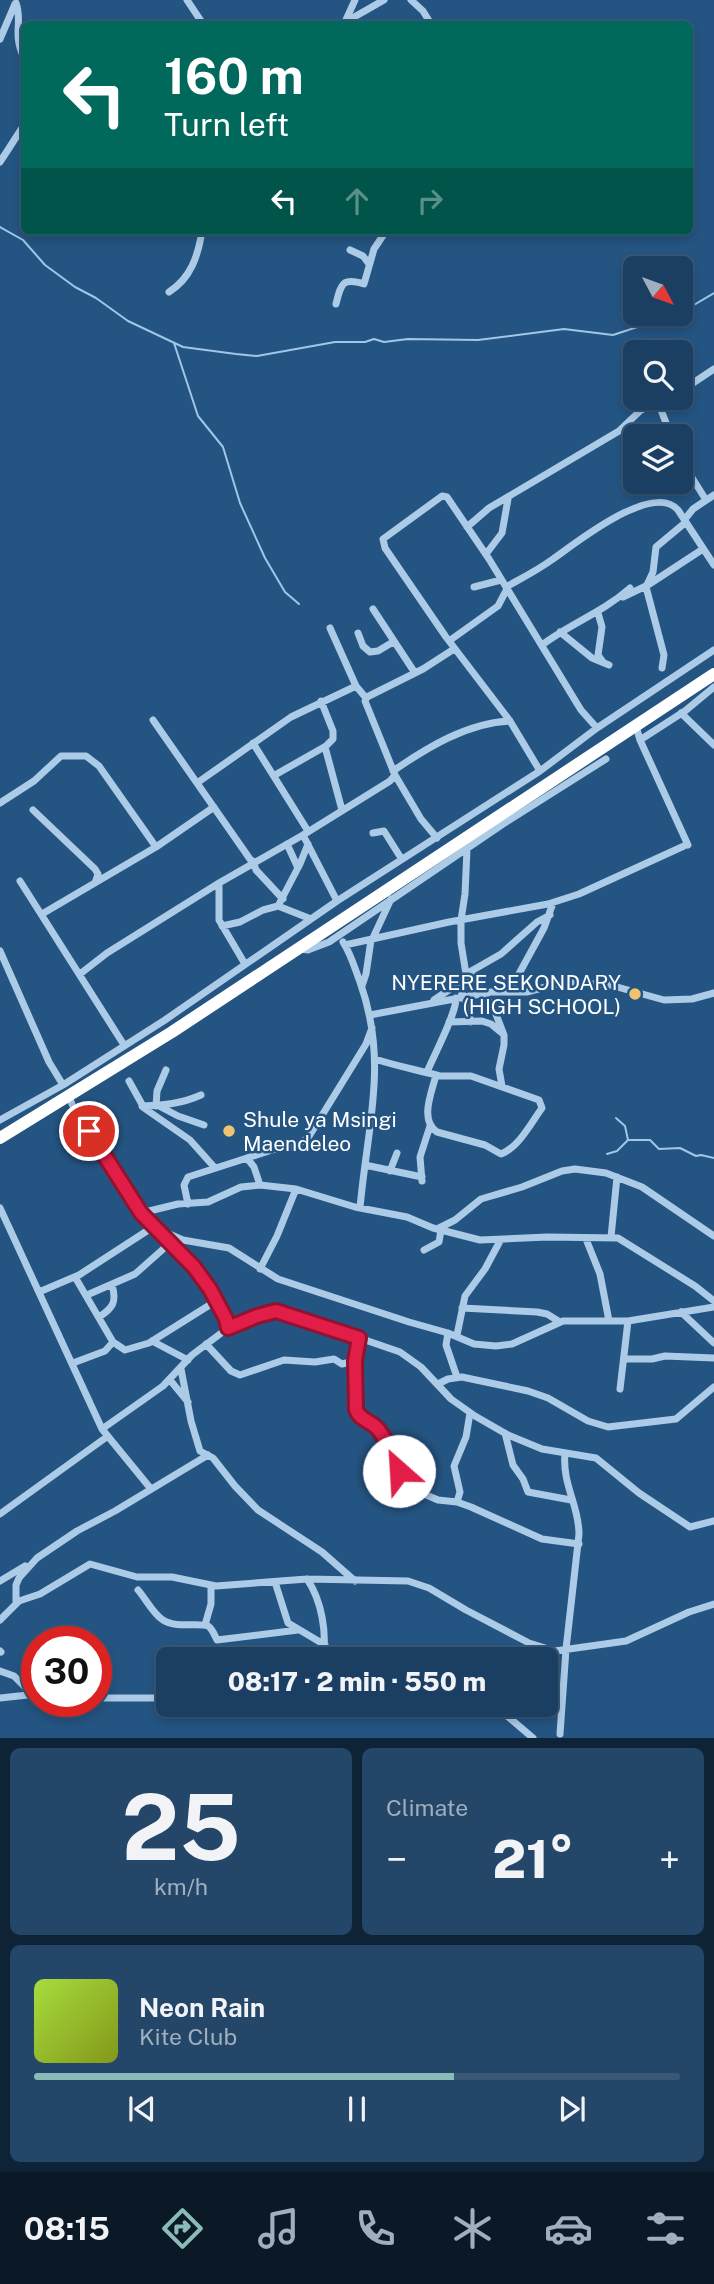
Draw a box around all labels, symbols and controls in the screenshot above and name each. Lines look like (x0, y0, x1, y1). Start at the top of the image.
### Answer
text: 160 m (164, 47, 304, 105)
icon: left (49, 49, 140, 140)
text: Turn left (164, 106, 289, 143)
icon: left (265, 182, 303, 220)
icon: ahead (338, 182, 376, 220)
icon: right (411, 182, 449, 220)
north arrow (623, 256, 693, 326)
map controls (623, 256, 693, 494)
button: search (623, 340, 693, 410)
button: layers (623, 424, 693, 494)
place label: NYERERE SEKONDARY (HIGH SCHOOL) (391, 970, 621, 1019)
marker: NYERERE SEKONDARY (HIGH SCHOOL) (627, 986, 643, 1002)
pin (59, 1101, 119, 1161)
place label: Shule ya Msingi Maendeleo (243, 1107, 397, 1156)
icon: arrive (70, 1112, 108, 1150)
marker: Shule ya Msingi Maendeleo (221, 1123, 237, 1139)
position arrow (362, 1434, 436, 1508)
speed limit sign: 30 (21, 1626, 112, 1717)
text: 08:17 · 2 min · 550 m (228, 1666, 486, 1697)
text: 25 (121, 1774, 241, 1880)
text: Climate (386, 1794, 468, 1821)
text: 21° (492, 1829, 574, 1890)
text: − (386, 1837, 407, 1882)
text: + (659, 1837, 680, 1882)
text: km/h (154, 1873, 208, 1900)
text: Neon Rain (139, 1992, 265, 2023)
text: Kite Club (139, 2023, 237, 2050)
icon: previous (123, 2090, 161, 2128)
icon: pause (338, 2090, 376, 2128)
icon: next (553, 2090, 591, 2128)
icon: directions (158, 2204, 207, 2253)
icon: music (254, 2204, 303, 2253)
icon: phone (351, 2204, 400, 2253)
icon: climate (448, 2204, 497, 2253)
icon: car (544, 2204, 593, 2253)
icon: filters (641, 2204, 690, 2253)
text: 08:15 (24, 2210, 110, 2247)

